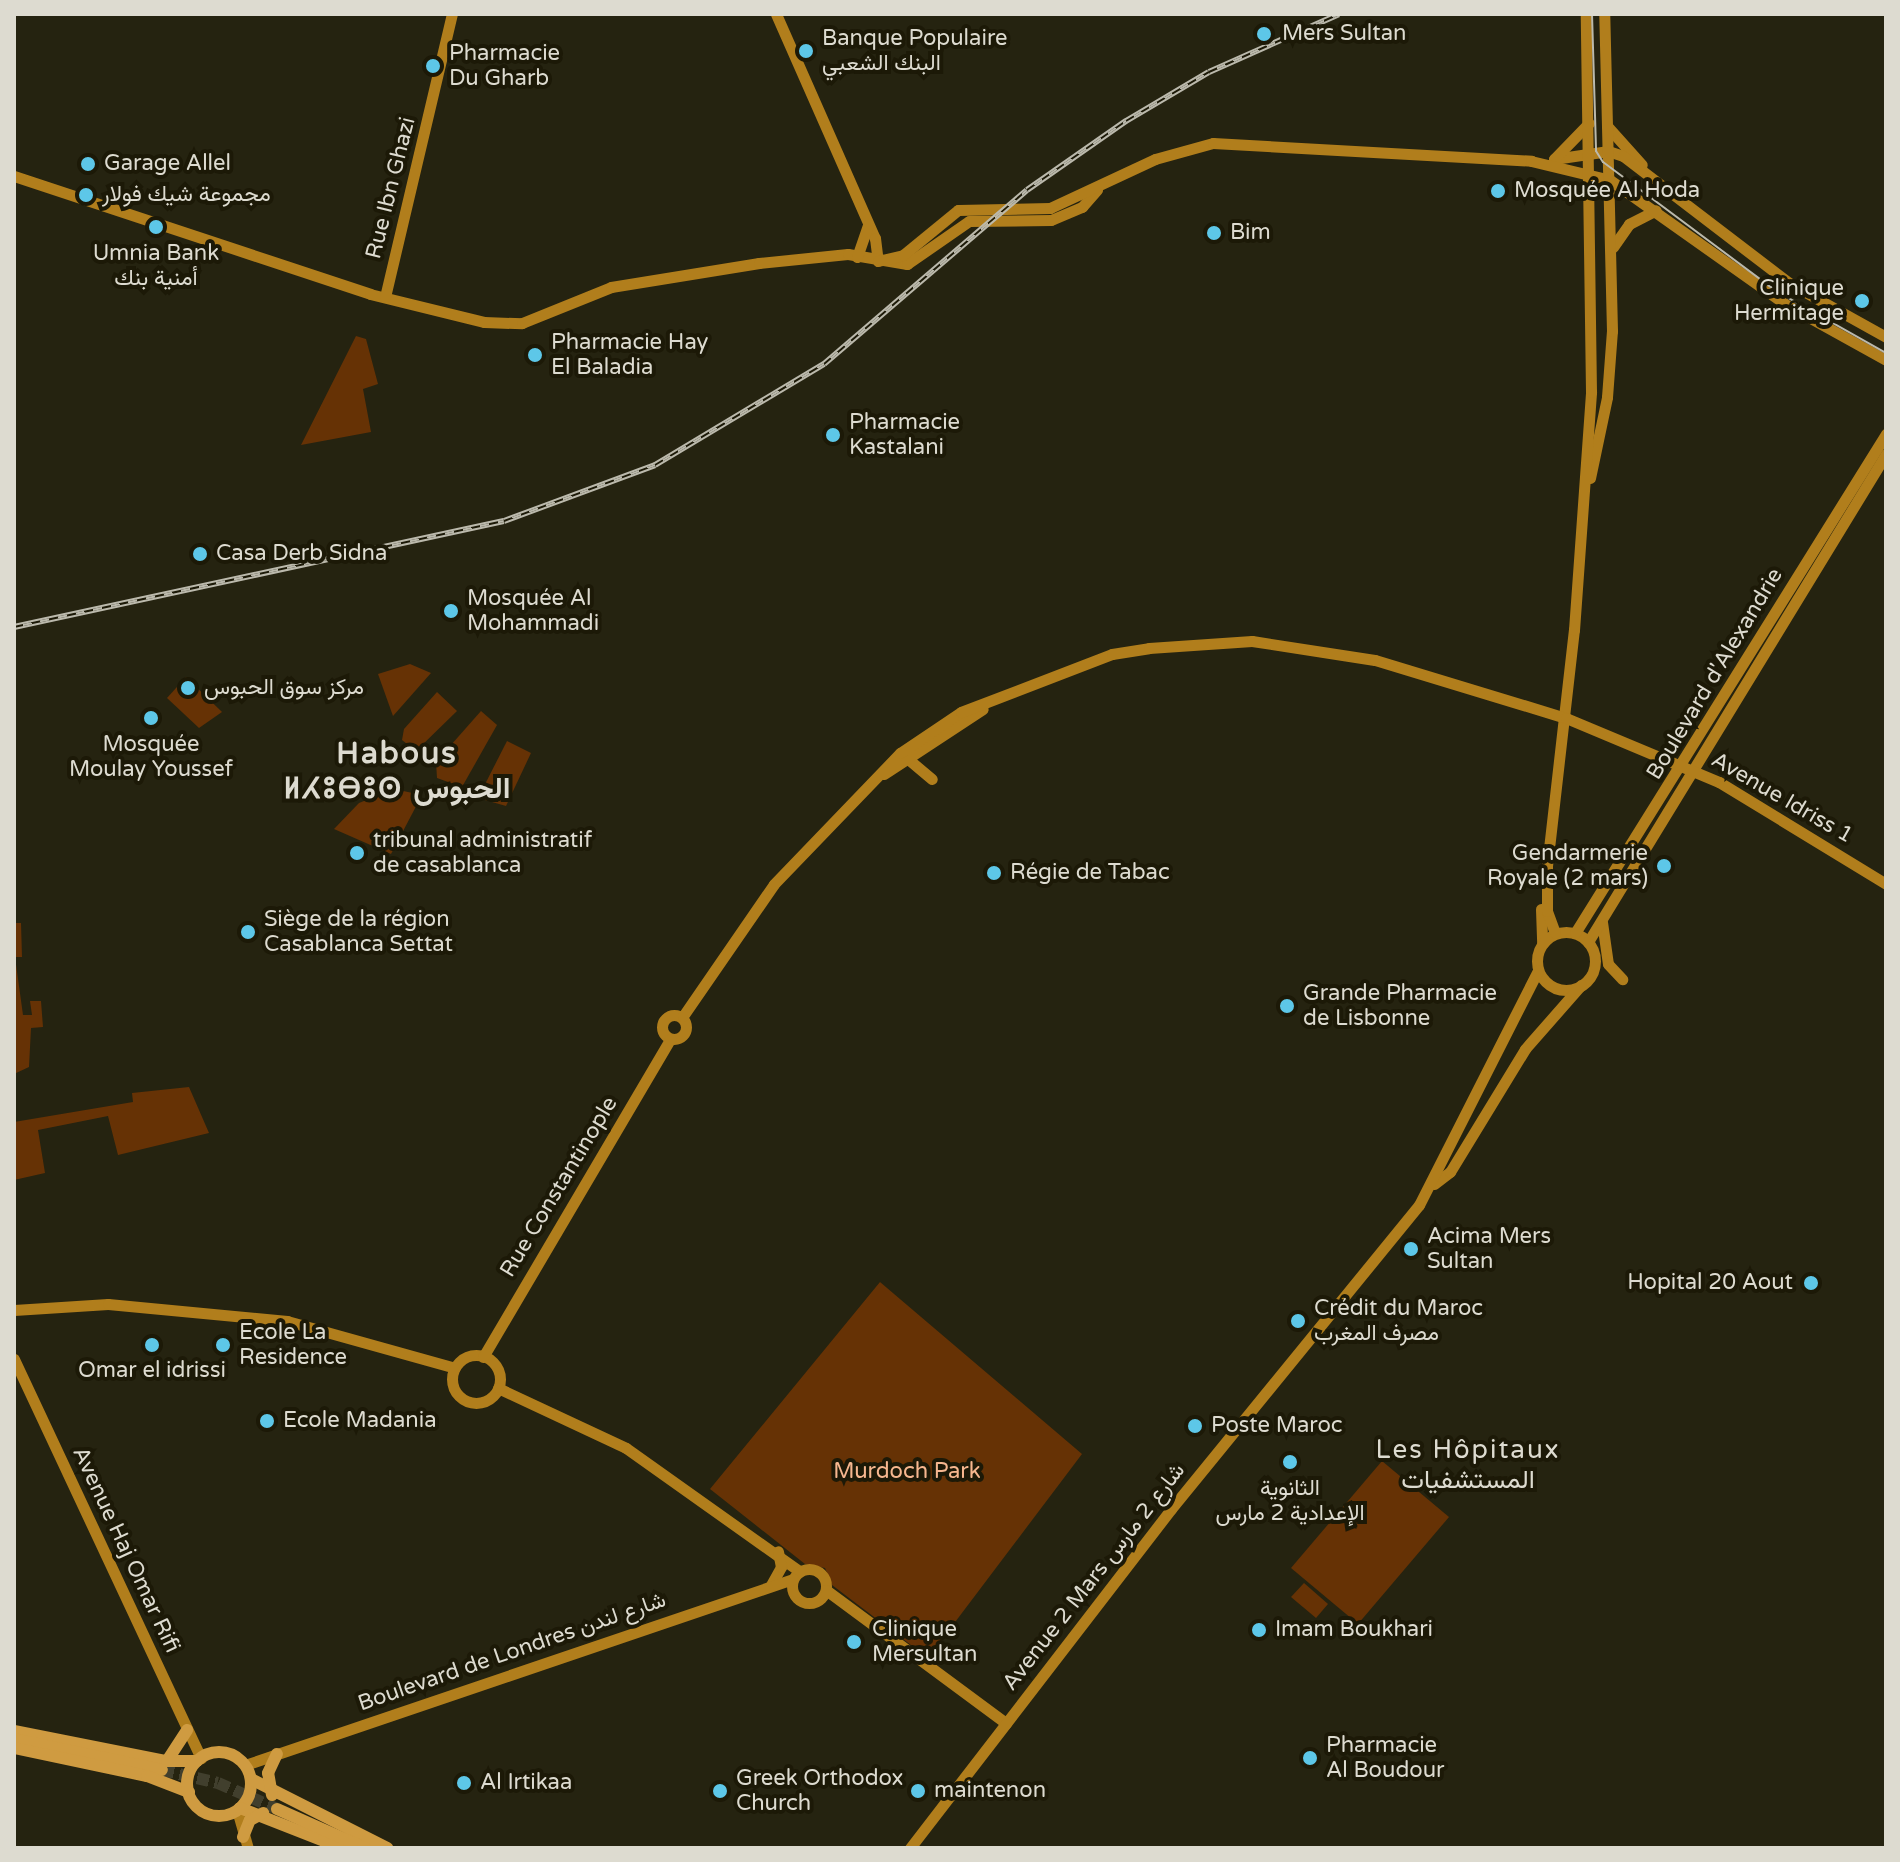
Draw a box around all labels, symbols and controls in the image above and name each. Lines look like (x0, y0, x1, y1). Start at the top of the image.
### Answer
place label: Mers Sultan (1282, 21, 1406, 47)
marker: Mers Sultan (1253, 23, 1275, 45)
place label: Banque Populaire البنك الشعبي (822, 25, 1007, 76)
place label: Pharmacie Du Gharb (449, 40, 560, 92)
marker: Banque Populaire البنك الشعبي (797, 42, 815, 60)
marker: Pharmacie Du Gharb (424, 57, 442, 75)
street label: Rue Ibn Ghazi (361, 114, 421, 262)
place label: Garage Allel (104, 151, 231, 177)
marker: Garage Allel (79, 155, 97, 173)
place label: Mosquée Al Hoda (1514, 178, 1700, 204)
place label: مجموعة شيك فولار (102, 182, 271, 208)
marker: Mosquée Al Hoda (1489, 182, 1507, 200)
marker: مجموعة شيك فولار (77, 186, 95, 204)
marker: Umnia Bank أمنية بنك (147, 218, 165, 236)
place label: Bim (1230, 220, 1271, 246)
marker: Bim (1205, 224, 1223, 242)
place label: Umnia Bank أمنية بنك (93, 240, 219, 292)
place label: Clinique Hermitage (1734, 275, 1844, 326)
marker: Clinique Hermitage (1851, 290, 1873, 312)
place label: Pharmacie Hay El Baladia (551, 329, 708, 380)
marker: Pharmacie Hay El Baladia (526, 346, 544, 364)
place label: Pharmacie Kastalani (849, 409, 960, 460)
marker: Pharmacie Kastalani (824, 426, 842, 444)
place label: Casa Derb Sidna (216, 541, 387, 567)
marker: Casa Derb Sidna (191, 545, 209, 563)
street label: Boulevard d'Alexandrie (1641, 563, 1789, 785)
place label: Mosquée Al Mohammadi (467, 585, 599, 636)
marker: Mosquée Al Mohammadi (442, 602, 460, 620)
place label: مركز سوق الحبوس (204, 675, 364, 701)
marker: مركز سوق الحبوس (179, 679, 197, 697)
marker: Mosquée Moulay Youssef (142, 709, 160, 727)
place label: Mosquée Moulay Youssef (69, 731, 233, 782)
district label: Habous ⵍⵃⵓⴱⵓⵙ الحبوس (290, 736, 504, 806)
street label: Avenue Idriss 1 (1707, 747, 1857, 849)
place label: tribunal administratif de casablanca (373, 827, 592, 878)
place label: Gendarmerie Royale (2 mars) (1487, 840, 1648, 892)
marker: tribunal administratif de casablanca (348, 844, 366, 862)
marker: Gendarmerie Royale (2 mars) (1655, 857, 1673, 875)
place label: Régie de Tabac (1010, 860, 1170, 886)
marker: Régie de Tabac (985, 864, 1003, 882)
place label: Siège de la région Casablanca Settat (264, 906, 453, 958)
marker: Siège de la région Casablanca Settat (239, 923, 257, 941)
place label: Grande Pharmacie de Lisbonne (1303, 980, 1497, 1032)
marker: Grande Pharmacie de Lisbonne (1278, 997, 1296, 1015)
street label: Rue Constantinople (495, 1092, 623, 1282)
place label: Acima Mers Sultan (1427, 1223, 1551, 1274)
marker: Acima Mers Sultan (1402, 1240, 1420, 1258)
place label: Hopital 20 Aout (1627, 1270, 1793, 1296)
marker: Hopital 20 Aout (1800, 1272, 1822, 1294)
place label: Crédit du Maroc مصرف المغرب (1314, 1295, 1483, 1346)
marker: Crédit du Maroc مصرف المغرب (1289, 1312, 1307, 1330)
place label: Ecole La Residence (239, 1319, 347, 1370)
marker: Omar el idrissi (143, 1336, 161, 1354)
marker: Ecole La Residence (214, 1336, 232, 1354)
place label: Omar el idrissi (78, 1358, 226, 1384)
place label: Ecole Madania (283, 1408, 436, 1434)
marker: Ecole Madania (258, 1412, 276, 1430)
place label: Poste Maroc (1211, 1413, 1343, 1439)
marker: Poste Maroc (1186, 1417, 1204, 1435)
district label: Les Hôpitaux المستشفيات (1376, 1434, 1560, 1496)
street label: Avenue Haj Omar Rifi (67, 1443, 185, 1657)
marker: الثانوية الإعدادية 2 مارس (1281, 1453, 1299, 1471)
street label: Avenue 2 Mars شارع 2 مارس (997, 1458, 1191, 1696)
park label: Murdoch Park (833, 1459, 981, 1485)
place label: الثانوية الإعدادية 2 مارس (1215, 1475, 1365, 1526)
street label: Boulevard de Londres شارع لندن (355, 1587, 669, 1717)
place label: Clinique Mersultan (872, 1616, 977, 1668)
place label: Imam Boukhari (1275, 1617, 1433, 1643)
marker: Imam Boukhari (1250, 1621, 1268, 1639)
marker: Clinique Mersultan (843, 1631, 865, 1653)
place label: Pharmacie Al Boudour (1326, 1732, 1444, 1784)
marker: Pharmacie Al Boudour (1301, 1749, 1319, 1767)
place label: Greek Orthodox Church (736, 1765, 904, 1816)
place label: Al Irtikaa (480, 1770, 572, 1796)
marker: Al Irtikaa (455, 1774, 473, 1792)
place label: maintenon (934, 1778, 1046, 1804)
marker: Greek Orthodox Church (711, 1782, 729, 1800)
marker: maintenon (909, 1782, 927, 1800)

